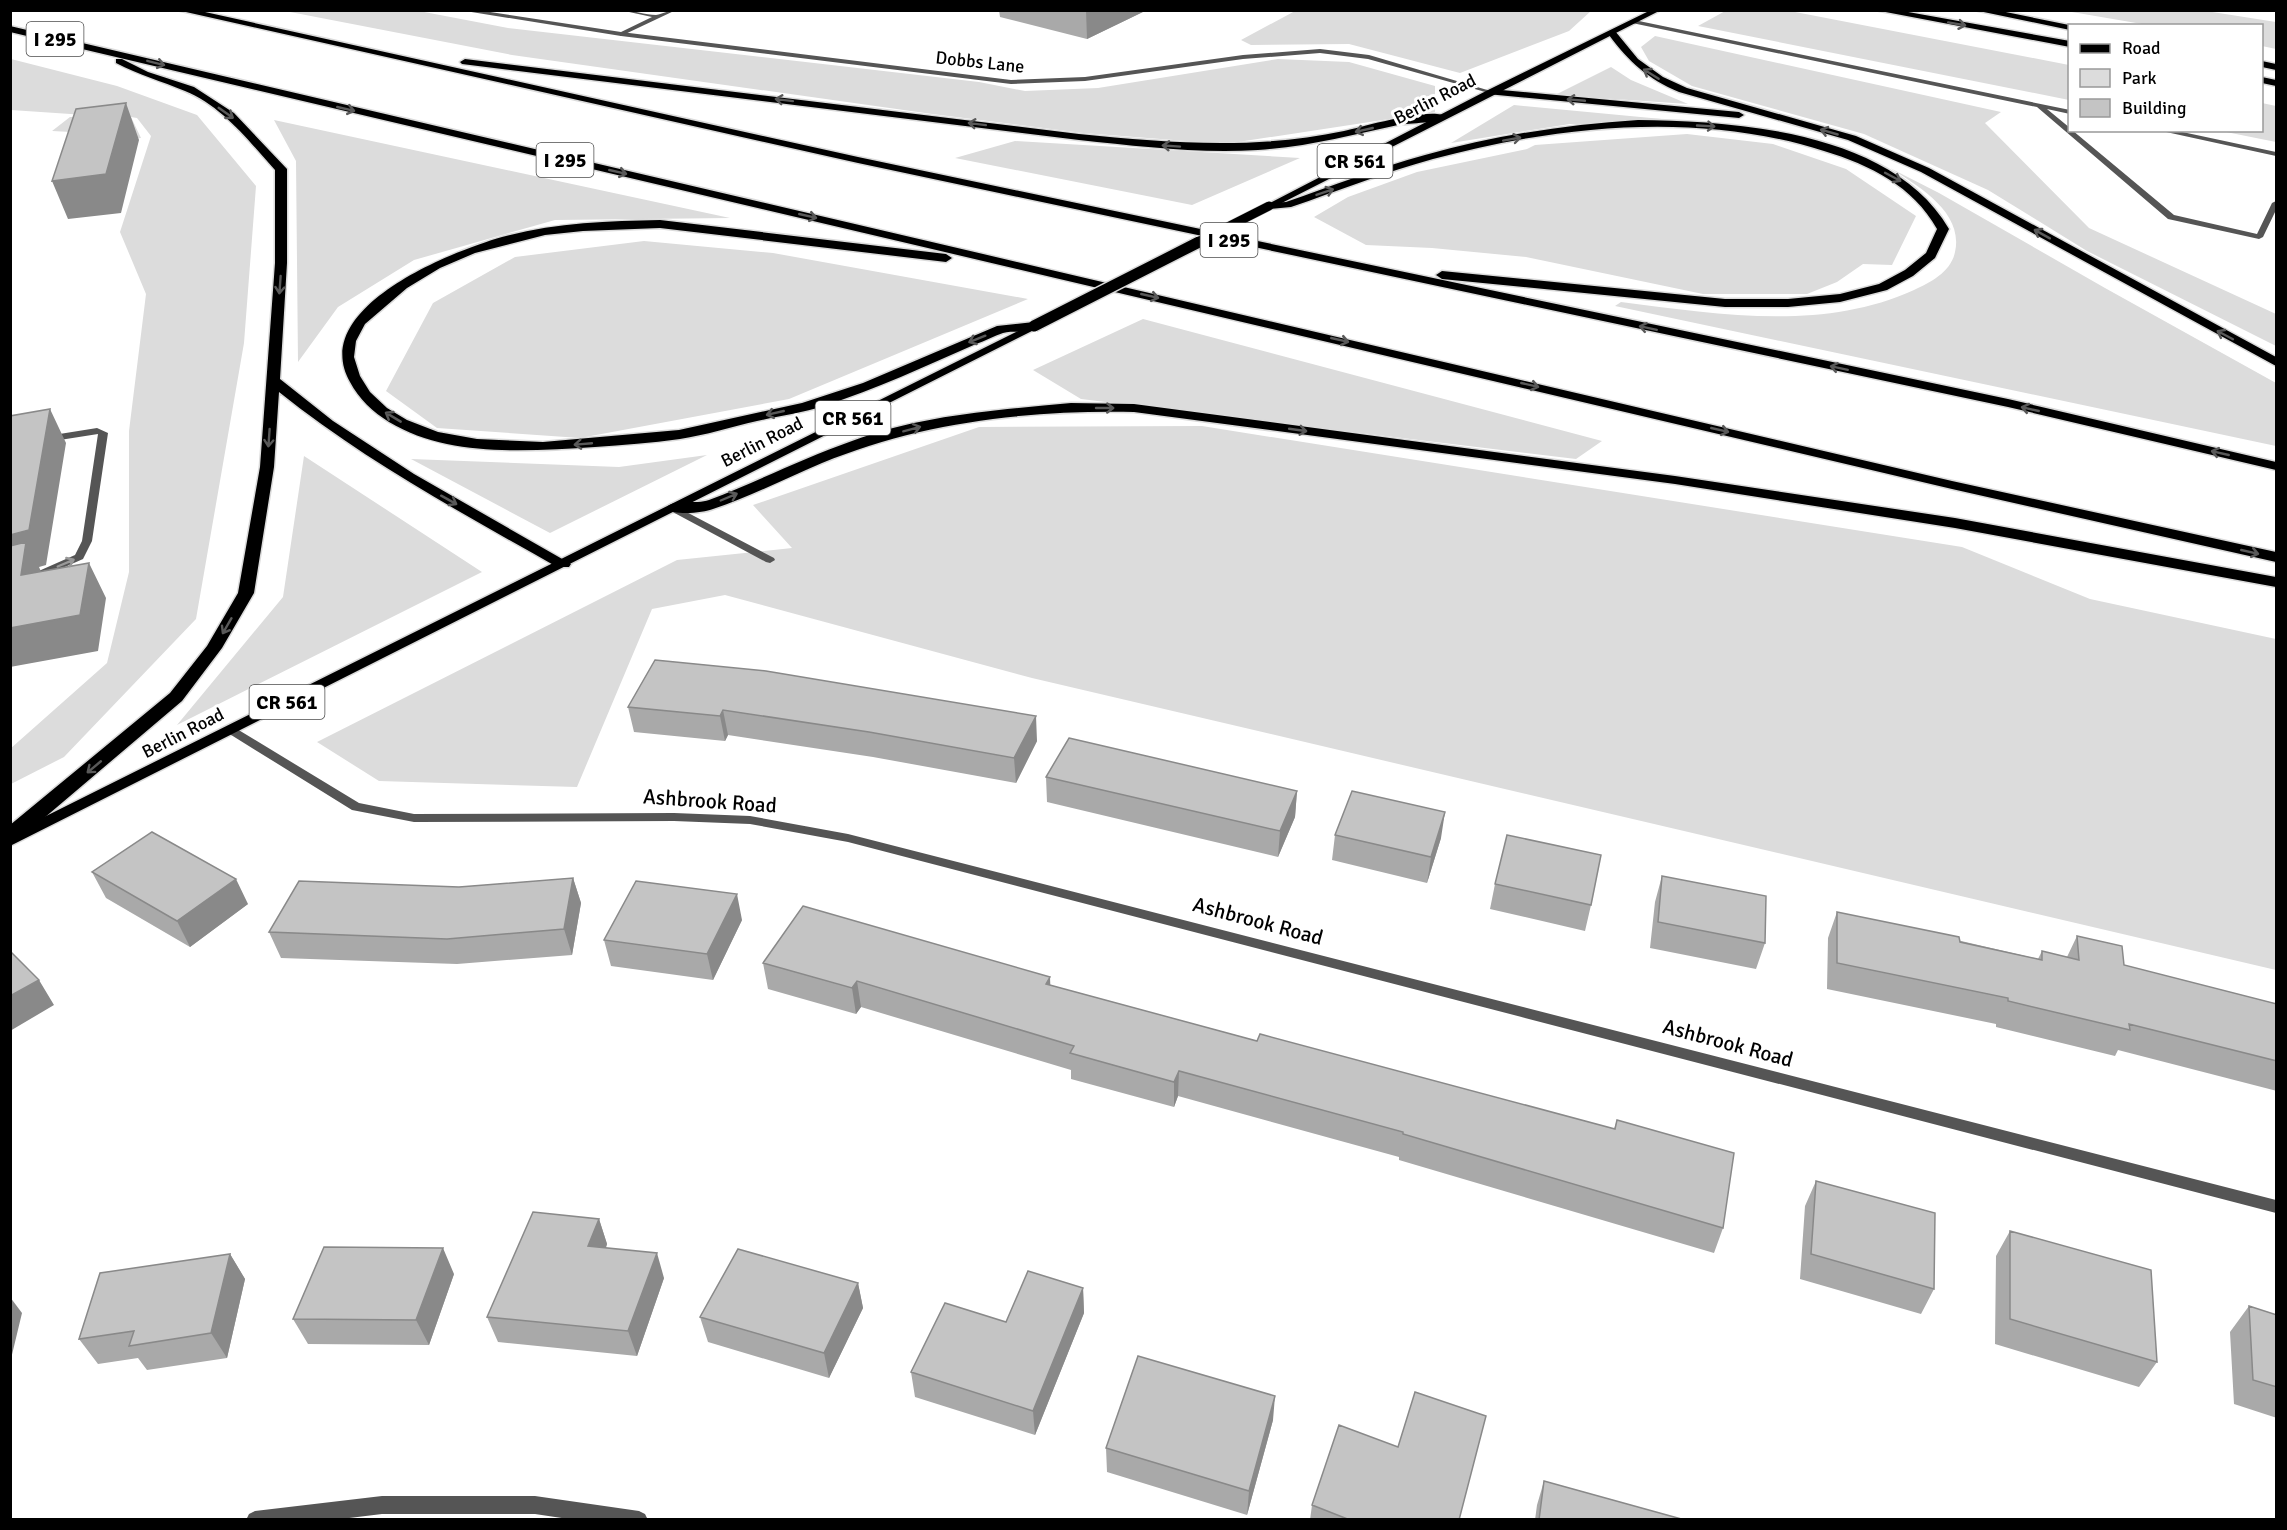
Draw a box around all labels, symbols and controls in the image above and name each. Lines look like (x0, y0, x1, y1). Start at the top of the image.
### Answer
one-way arrow (1947, 19, 1967, 30)
road number: I 295 (26, 22, 84, 56)
legend (2068, 24, 2263, 132)
text: Road (2122, 37, 2161, 59)
street label: Dobbs Lane (935, 46, 1025, 78)
one-way arrow (146, 58, 165, 70)
text: Park (2122, 67, 2157, 89)
one-way arrow (1642, 68, 1659, 81)
street label: Berlin Road (1390, 69, 1480, 129)
one-way arrow (774, 94, 794, 105)
one-way arrow (1567, 94, 1587, 105)
text: Building (2122, 97, 2186, 119)
one-way arrow (336, 103, 355, 115)
one-way arrow (217, 107, 233, 119)
one-way arrow (968, 118, 987, 129)
one-way arrow (1696, 121, 1716, 132)
one-way arrow (1355, 124, 1374, 136)
one-way arrow (1820, 126, 1839, 137)
one-way arrow (1502, 133, 1522, 144)
one-way arrow (1161, 140, 1181, 151)
road number: I 295 (536, 143, 594, 177)
road number: CR 561 (1318, 144, 1392, 178)
one-way arrow (608, 166, 627, 178)
one-way arrow (1883, 172, 1901, 183)
one-way arrow (1315, 186, 1334, 197)
one-way arrow (798, 210, 817, 222)
road number: I 295 (1200, 223, 1258, 257)
one-way arrow (2034, 228, 2052, 239)
one-way arrow (274, 275, 285, 295)
one-way arrow (1141, 290, 1160, 302)
one-way arrow (1639, 322, 1658, 333)
one-way arrow (2216, 329, 2234, 340)
one-way arrow (969, 334, 987, 345)
one-way arrow (1330, 335, 1349, 347)
one-way arrow (1830, 362, 1849, 373)
one-way arrow (1520, 380, 1539, 392)
road number: CR 561 (816, 401, 890, 435)
one-way arrow (1094, 402, 1114, 414)
one-way arrow (2020, 402, 2039, 414)
one-way arrow (765, 407, 784, 419)
one-way arrow (385, 410, 402, 422)
street label: Berlin Road (717, 412, 807, 472)
one-way arrow (902, 423, 921, 434)
one-way arrow (1288, 424, 1308, 435)
one-way arrow (1709, 425, 1729, 436)
one-way arrow (263, 428, 274, 448)
one-way arrow (573, 439, 593, 450)
one-way arrow (2210, 446, 2229, 458)
one-way arrow (720, 491, 738, 502)
one-way arrow (440, 494, 457, 506)
one-way arrow (2240, 546, 2259, 558)
one-way arrow (56, 557, 75, 568)
one-way arrow (220, 617, 232, 634)
road number: CR 561 (250, 685, 324, 719)
street label: Berlin Road (138, 703, 228, 763)
one-way arrow (86, 760, 102, 773)
street label: Ashbrook Road (642, 783, 778, 819)
street label: Ashbrook Road (1190, 891, 1326, 951)
street label: Ashbrook Road (1660, 1013, 1796, 1073)

